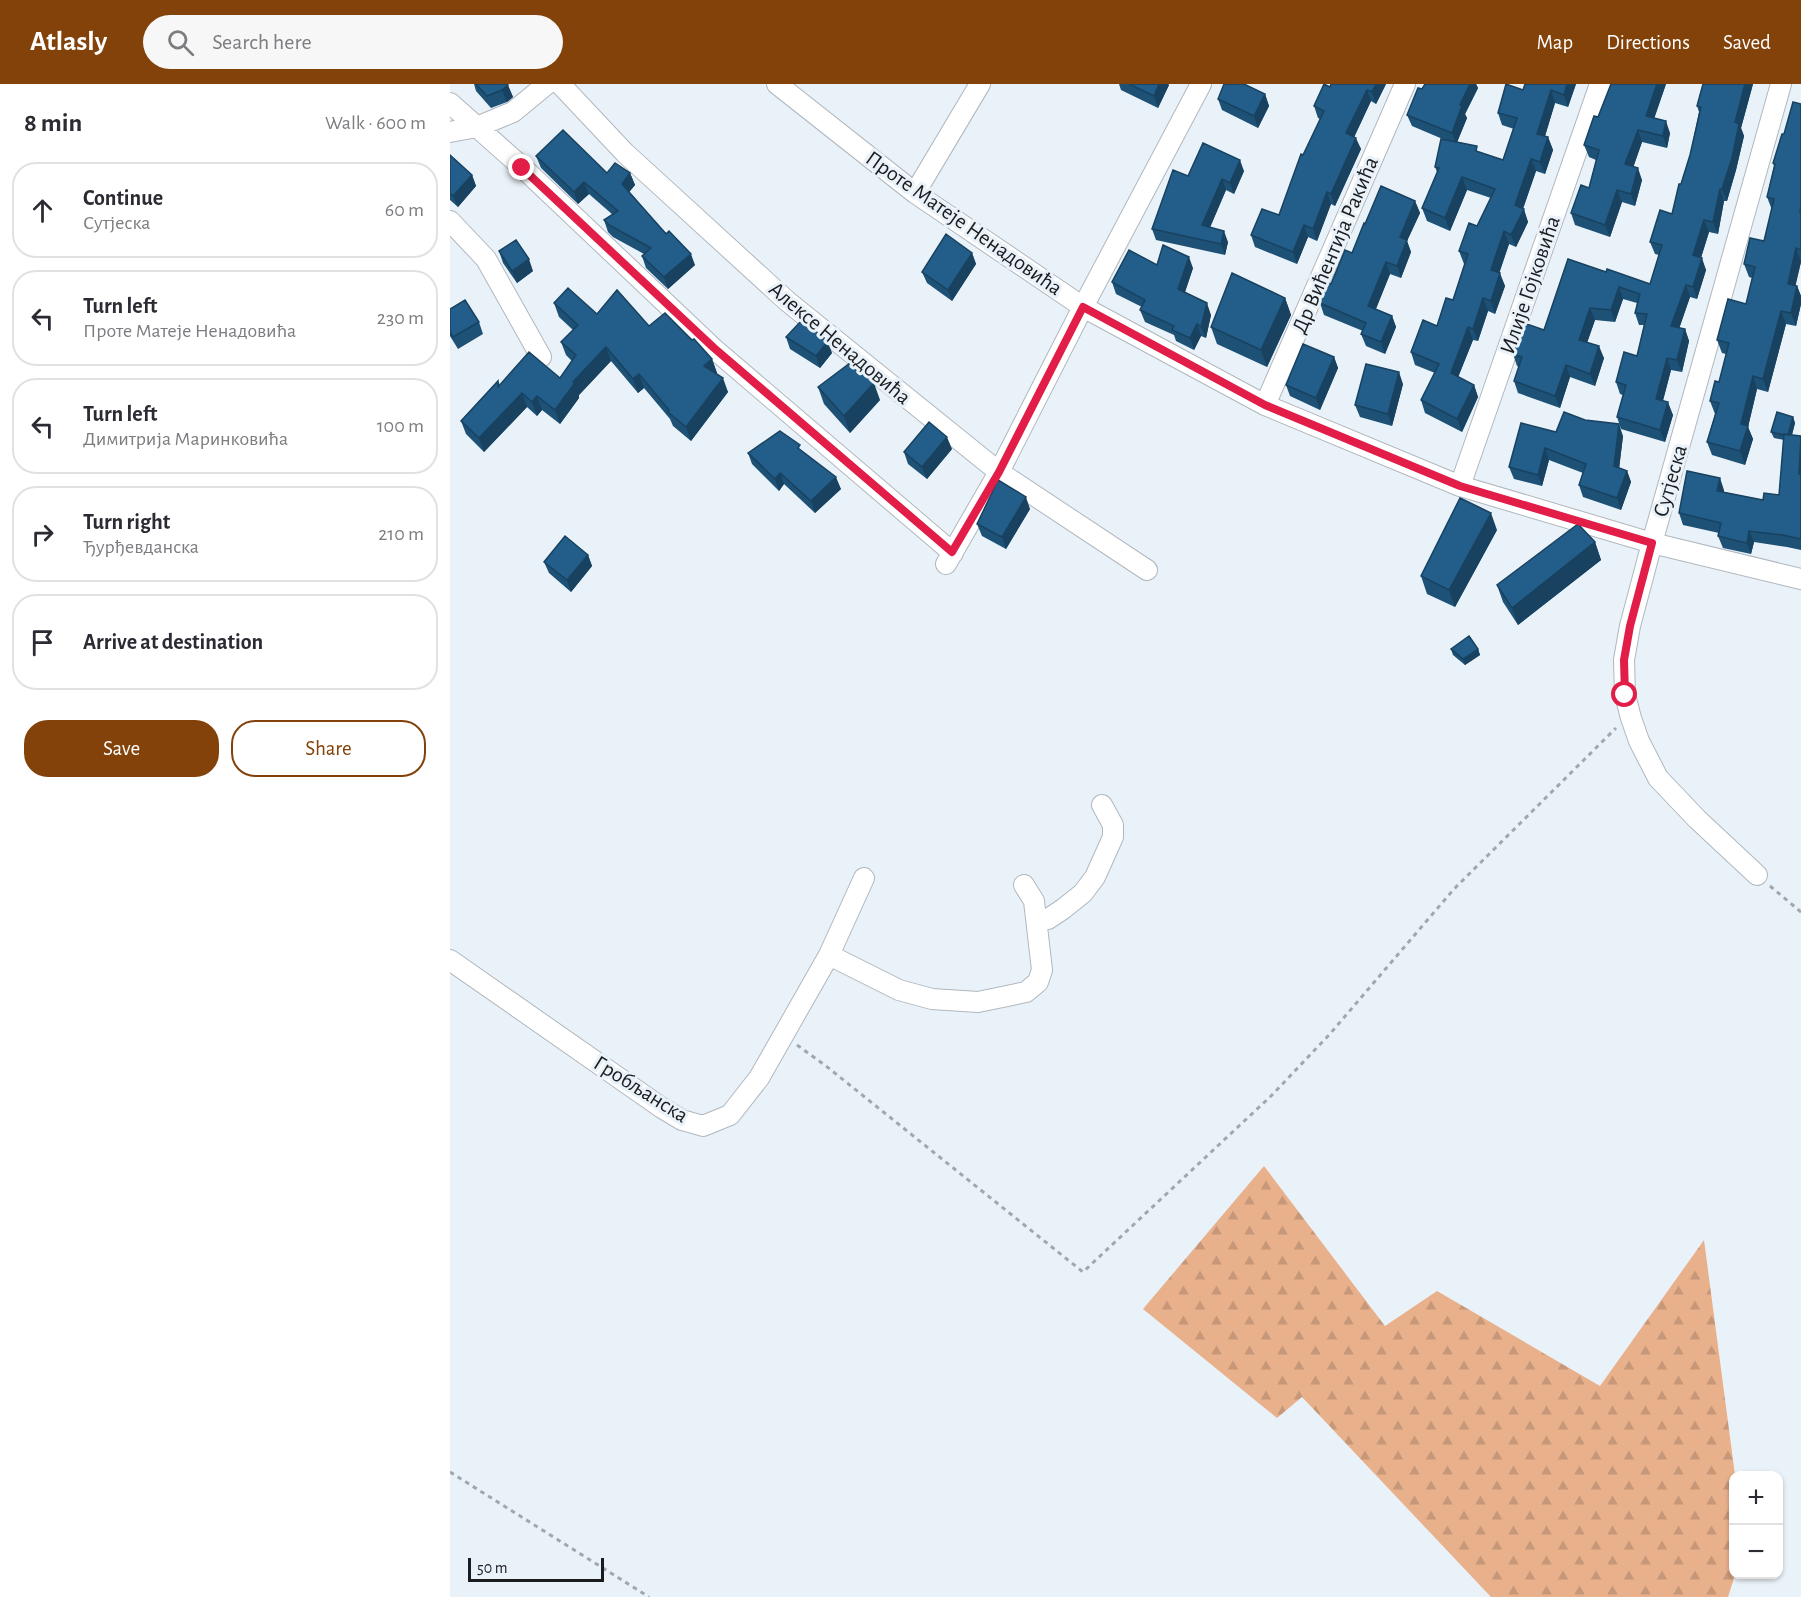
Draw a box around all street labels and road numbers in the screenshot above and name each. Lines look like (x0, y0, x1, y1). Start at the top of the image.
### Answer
street label: Проте Матеје Ненадовића (862, 147, 1066, 299)
street label: Др Вићентија Ракића (1288, 153, 1382, 337)
street label: Илије Гојковића (1496, 213, 1564, 357)
street label: Алексе Ненадовића (765, 278, 915, 408)
street label: Сутјеска (1649, 442, 1691, 520)
street label: Гробљанска (590, 1051, 692, 1127)

